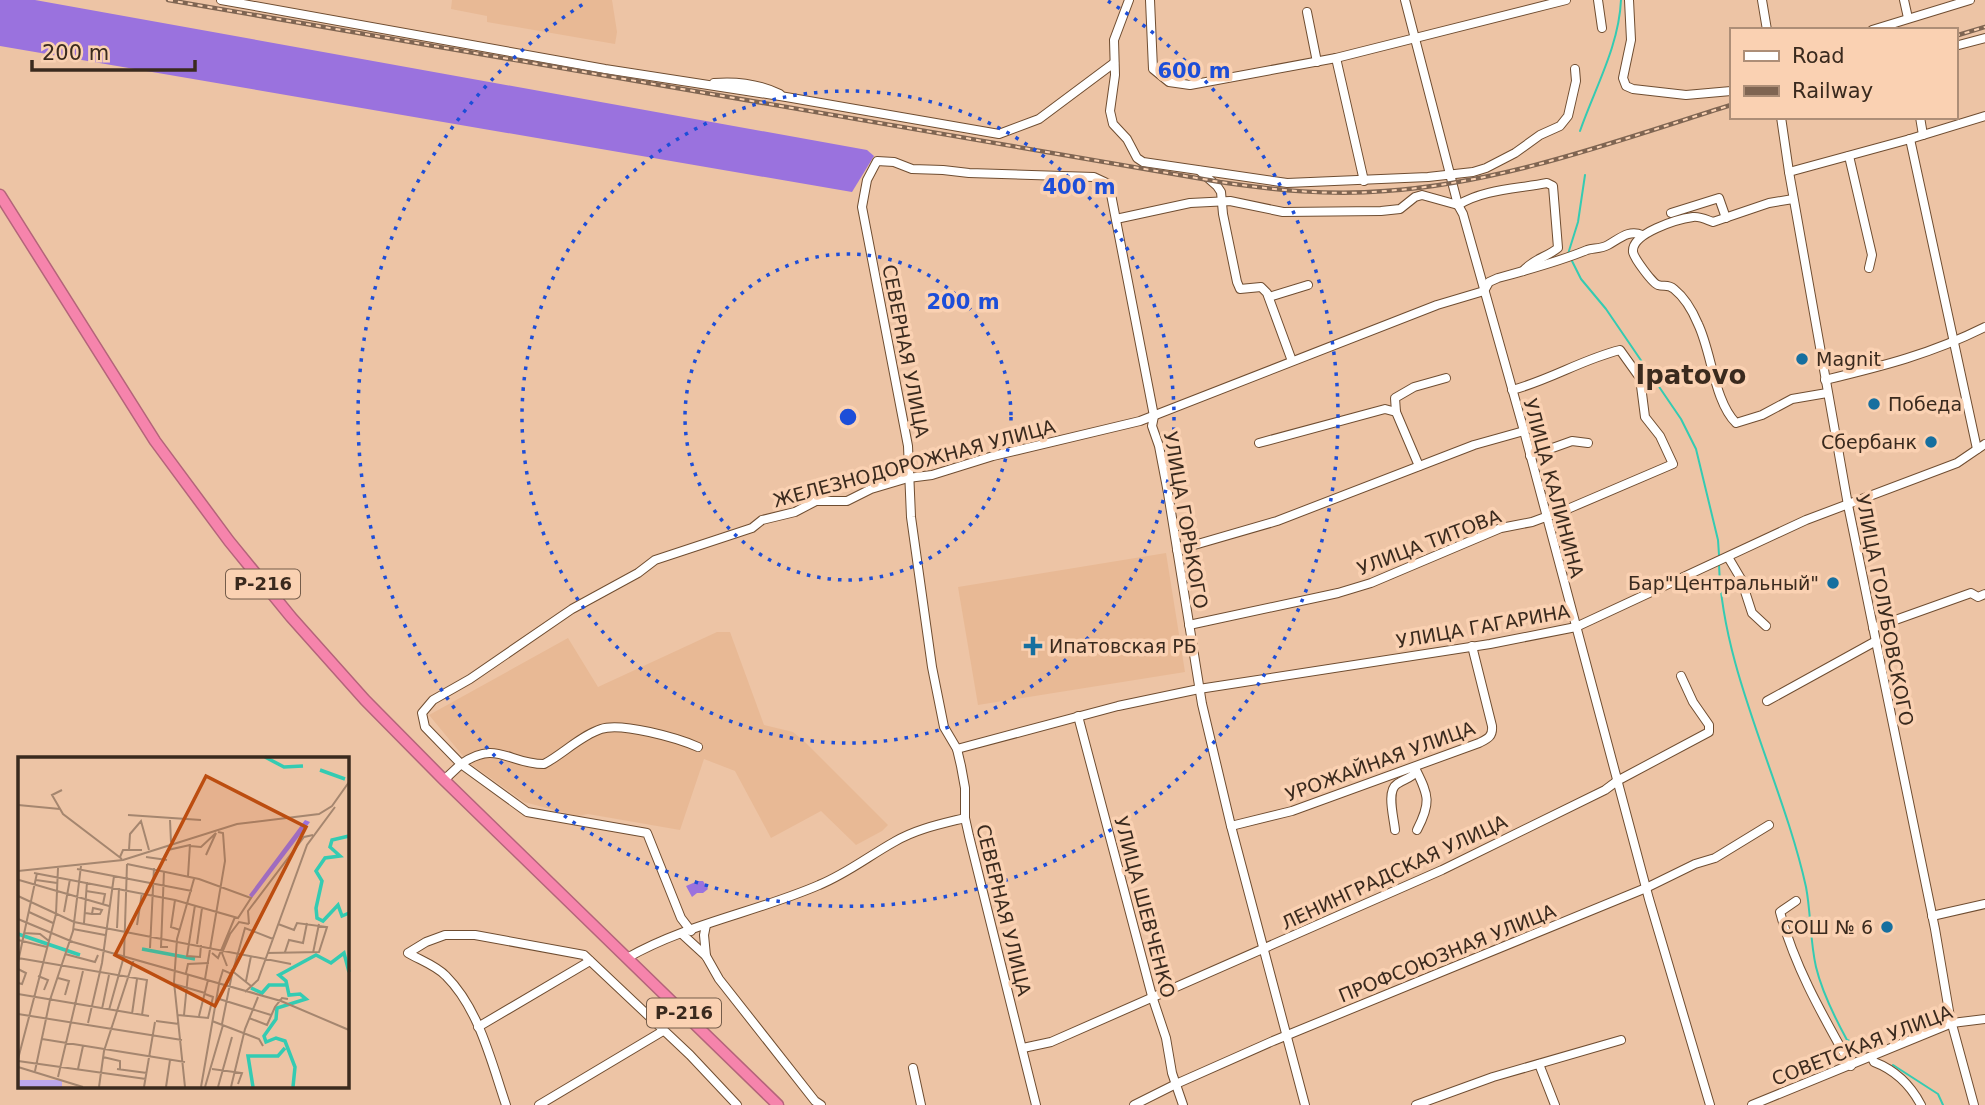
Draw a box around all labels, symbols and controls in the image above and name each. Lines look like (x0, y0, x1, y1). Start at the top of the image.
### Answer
scale bar (32, 28, 194, 72)
legend (1730, 28, 1957, 119)
text: 200 m (42, 41, 109, 65)
text: Road (1792, 44, 1845, 68)
text: 600 m (1157, 59, 1231, 83)
text: Railway (1792, 79, 1873, 103)
text: 400 m (1042, 175, 1116, 199)
street label: СЕВЕРНАЯ УЛИЦА (878, 262, 934, 440)
text: 200 m (926, 290, 1000, 314)
place label: Magnit (1816, 348, 1881, 370)
marker: Magnit (1794, 351, 1810, 367)
district label: Ipatovo (1636, 360, 1746, 390)
place label: Победа (1888, 393, 1962, 415)
street label: УЛИЦА КАЛИНИНА (1519, 396, 1589, 580)
marker: Победа (1866, 396, 1882, 412)
centre of rings (836, 405, 860, 429)
street label: ЖЕЛЕЗНОДОРОЖНАЯ УЛИЦА (771, 415, 1057, 511)
street label: УЛИЦА ГОРЬКОГО (1160, 430, 1212, 610)
place label: Сбербанк (1821, 431, 1917, 453)
marker: Сбербанк (1923, 434, 1939, 450)
street label: УЛИЦА ГОЛУБОВСКОГО (1852, 492, 1918, 728)
street label: УЛИЦА ТИТОВА (1354, 504, 1504, 580)
road number: Р-216 (226, 570, 300, 598)
place label: Бар"Центральный" (1628, 572, 1819, 594)
marker: Бар"Центральный" (1825, 575, 1841, 591)
street label: УЛИЦА ГАГАРИНА (1394, 600, 1572, 652)
place label: Ипатовская РБ (1049, 635, 1197, 657)
marker: Ипатовская РБ (1023, 636, 1043, 656)
street label: УРОЖАЙНАЯ УЛИЦА (1282, 716, 1478, 806)
inset map (18, 757, 348, 1088)
street label: ЛЕНИНГРАДСКАЯ УЛИЦА (1278, 810, 1510, 934)
street label: УЛИЦА ШЕВЧЕНКО (1110, 814, 1180, 1000)
street label: СЕВЕРНАЯ УЛИЦА (972, 822, 1036, 998)
street label: ПРОФСОЮЗНАЯ УЛИЦА (1335, 899, 1559, 1007)
place label: СОШ № 6 (1781, 916, 1873, 938)
marker: СОШ № 6 (1879, 919, 1895, 935)
road number: Р-216 (647, 998, 721, 1028)
street label: СОВЕТСКАЯ УЛИЦА (1769, 1000, 1955, 1090)

